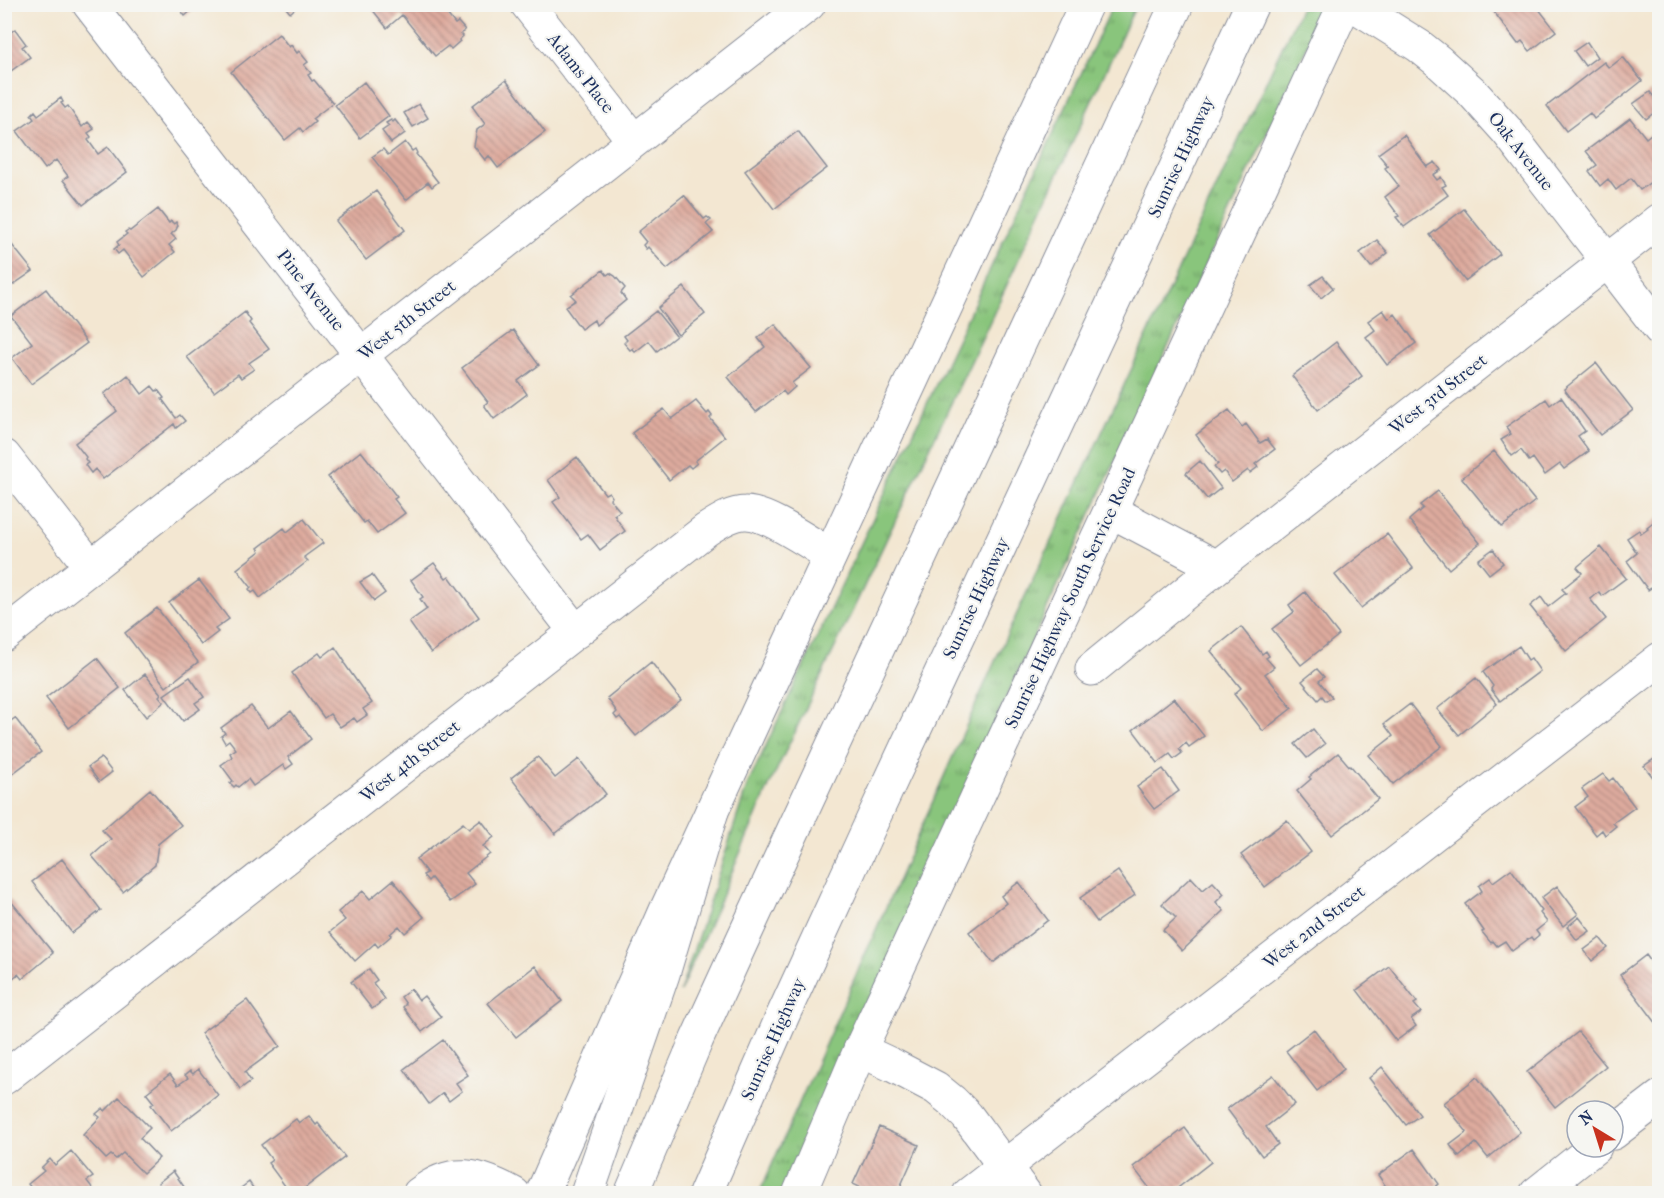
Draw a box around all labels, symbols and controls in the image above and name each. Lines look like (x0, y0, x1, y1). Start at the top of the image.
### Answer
street label: Adams Place (542, 28, 619, 118)
street label: Sunrise Highway (1144, 92, 1219, 221)
street label: Oak Avenue (1483, 108, 1558, 195)
street label: Pine Avenue (272, 245, 349, 335)
street label: West 5th Street (354, 275, 461, 366)
street label: West 3rd Street (1384, 349, 1492, 440)
street label: Sunrise Highway South Service Road (1001, 464, 1140, 732)
street label: Sunrise Highway (939, 533, 1014, 662)
street label: West 4th Street (355, 716, 465, 807)
street label: West 2nd Street (1259, 881, 1370, 974)
street label: Sunrise Highway (737, 973, 810, 1104)
north arrow (1565, 1099, 1625, 1159)
text: N (1575, 1106, 1597, 1129)

